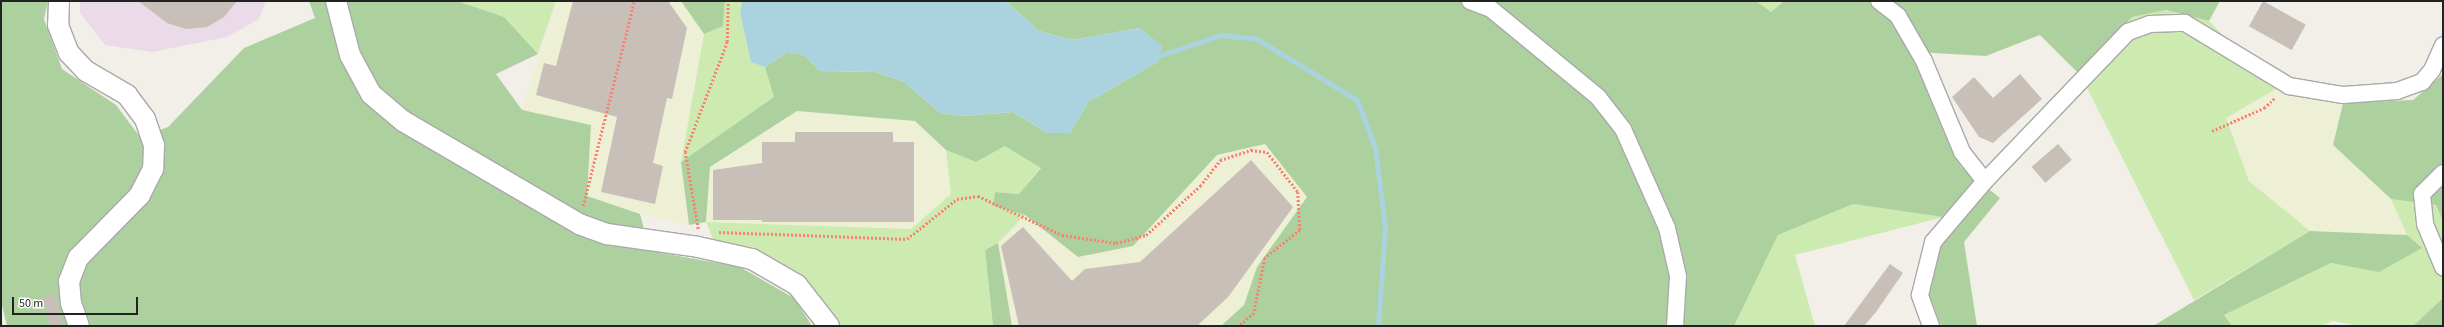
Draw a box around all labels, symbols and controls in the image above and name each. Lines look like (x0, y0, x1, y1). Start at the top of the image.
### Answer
scale bar (14, 289, 140, 315)
text: 50 m (19, 295, 43, 312)

